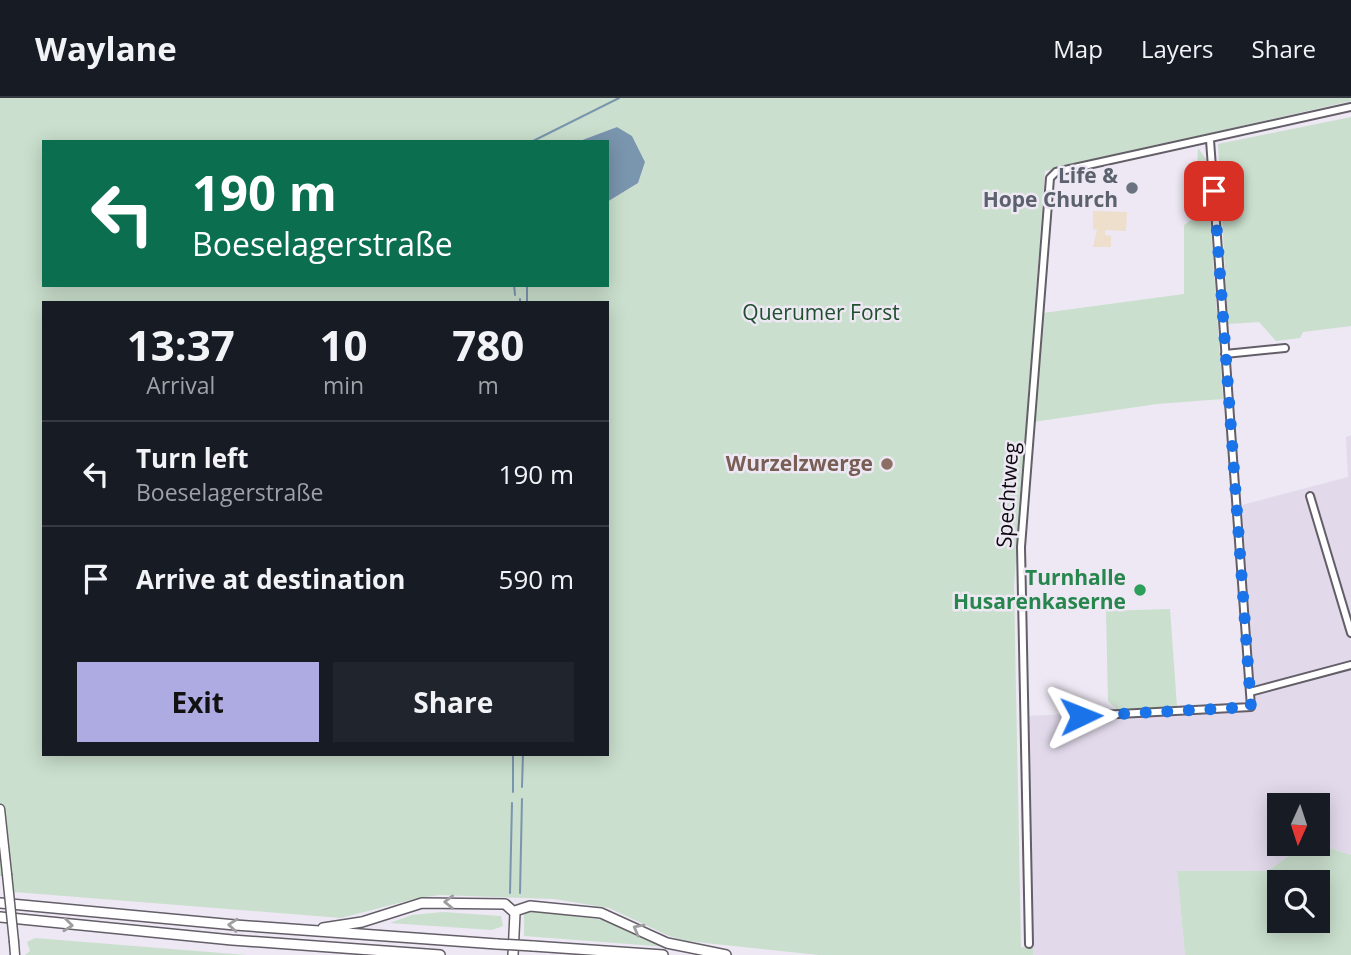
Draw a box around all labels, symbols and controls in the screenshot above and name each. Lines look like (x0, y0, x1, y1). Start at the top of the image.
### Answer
text: Waylane (35, 26, 177, 71)
text: Map (1053, 32, 1103, 65)
text: Layers (1141, 32, 1214, 65)
text: Share (1252, 32, 1316, 65)
text: 190 m (192, 159, 337, 225)
place label: Life & Hope Church (983, 161, 1118, 213)
pin (1184, 161, 1244, 221)
icon: left (77, 168, 168, 259)
icon: arrive (1195, 172, 1233, 210)
marker: Life & Hope Church (1124, 180, 1140, 196)
text: Boeselagerstraße (192, 222, 453, 265)
park label: Querumer Forst (742, 298, 900, 326)
text: 13:37 (127, 316, 235, 373)
text: 10 (319, 316, 368, 373)
text: 780 (452, 316, 524, 373)
text: Arrival (146, 369, 215, 401)
text: min (323, 369, 364, 401)
text: m (478, 369, 499, 401)
text: Turn left (136, 440, 248, 476)
street label: Spechtweg (989, 441, 1025, 549)
place label: Wurzelzwerge (726, 449, 873, 477)
icon: left (77, 455, 115, 493)
text: 190 m (499, 456, 574, 492)
marker: Wurzelzwerge (879, 456, 895, 472)
text: Boeselagerstraße (136, 476, 323, 508)
icon: arrive (77, 560, 115, 598)
text: Arrive at destination (136, 561, 405, 597)
text: 590 m (499, 561, 574, 597)
place label: Turnhalle Husarenkaserne (953, 563, 1126, 615)
marker: Turnhalle Husarenkaserne (1132, 582, 1148, 598)
button: Exit (77, 662, 319, 742)
button: Share (333, 662, 574, 742)
position arrow (1044, 679, 1118, 753)
north arrow (1267, 793, 1330, 856)
map controls (1267, 793, 1330, 933)
button: search (1267, 870, 1330, 933)
one-way arrow (443, 894, 454, 910)
one-way arrow (62, 917, 74, 932)
one-way arrow (227, 918, 238, 933)
one-way arrow (632, 924, 645, 937)

